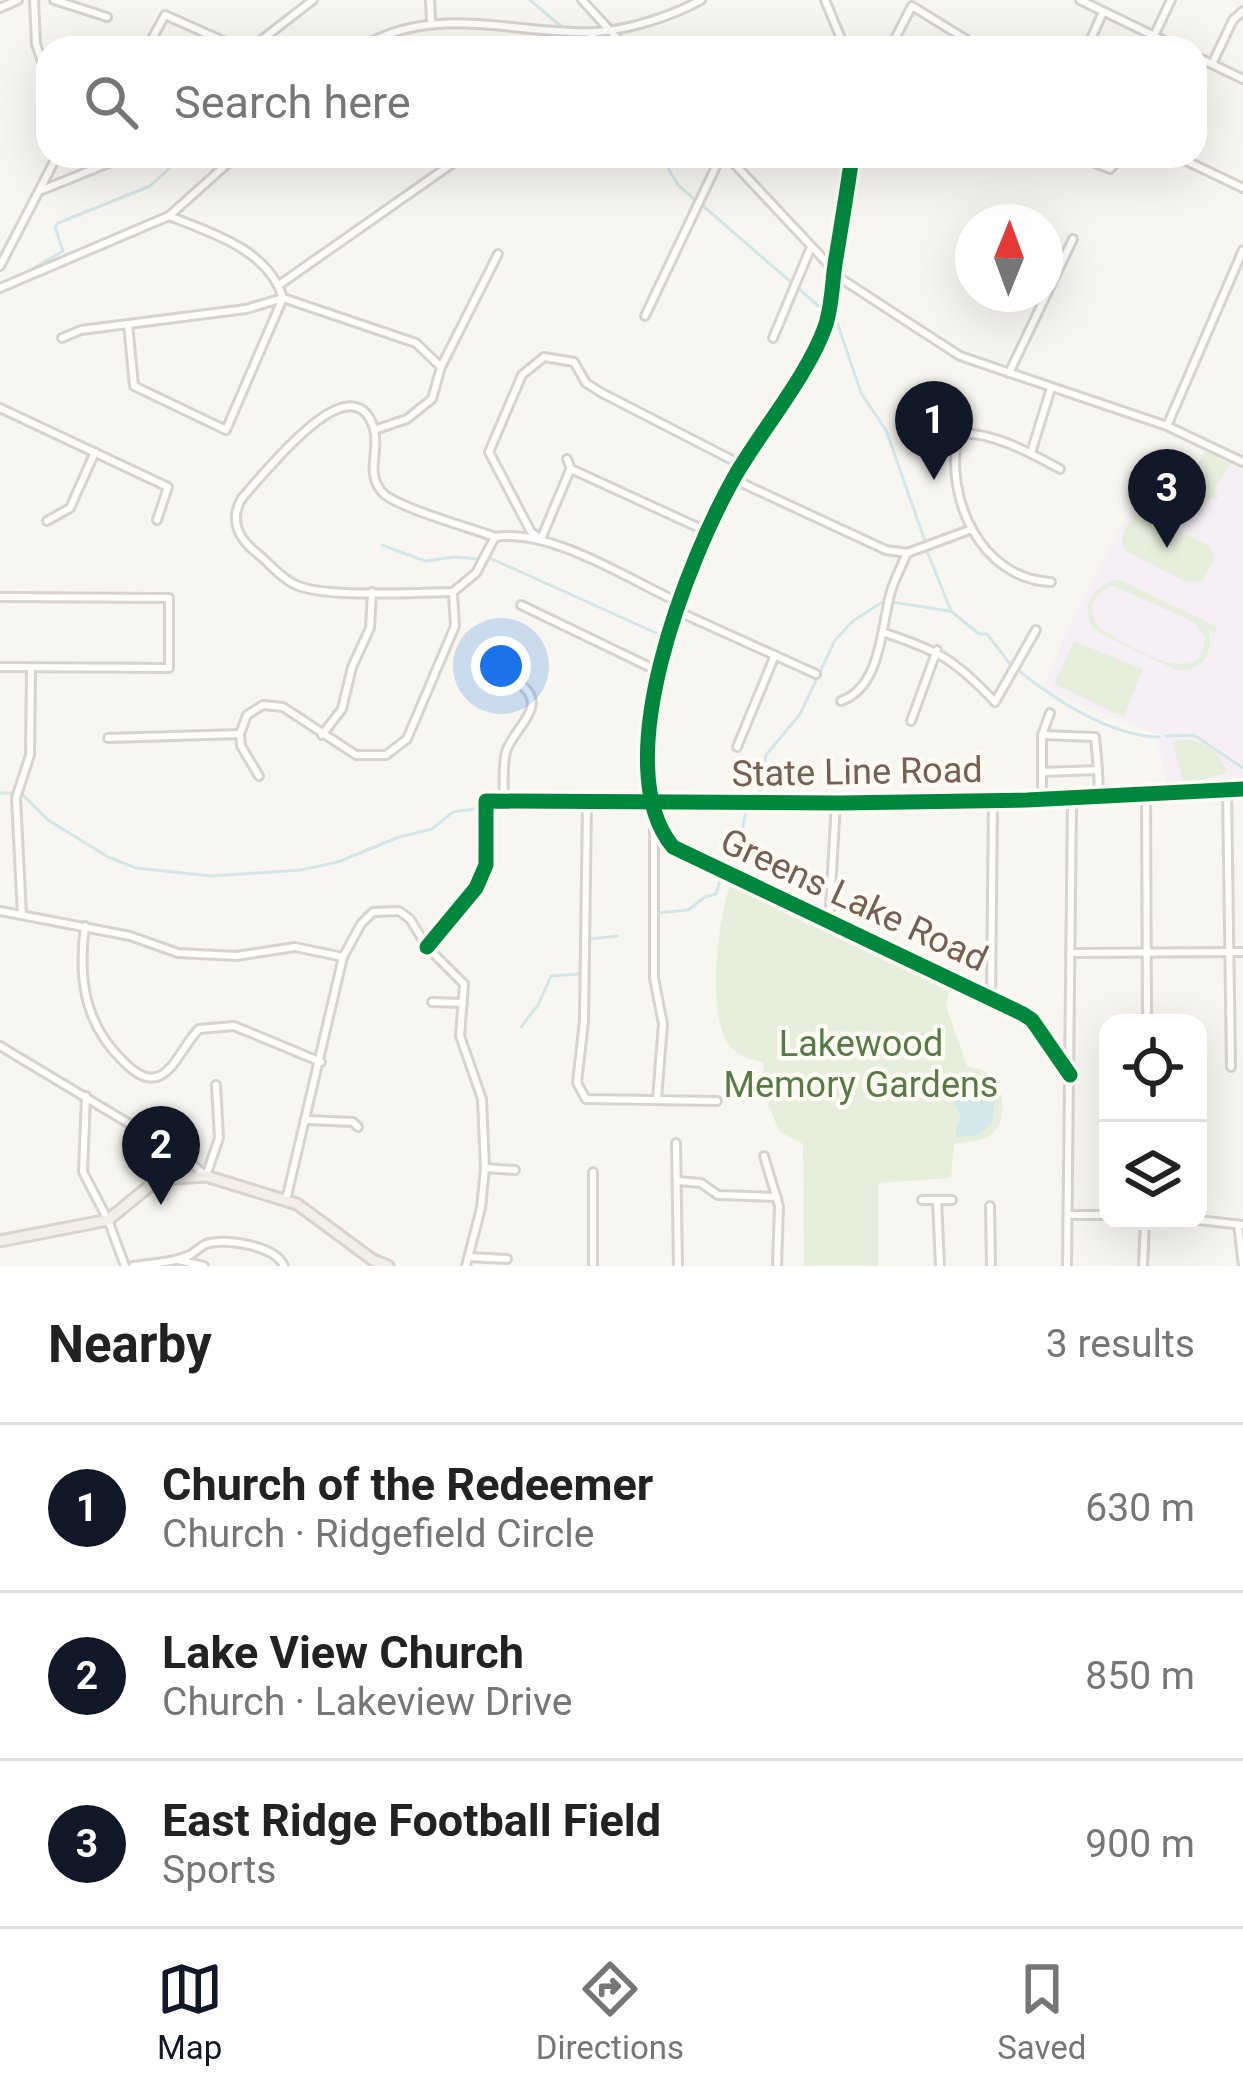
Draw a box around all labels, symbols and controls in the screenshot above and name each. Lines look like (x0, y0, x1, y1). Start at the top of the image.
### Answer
search box (36, 36, 1207, 168)
icon: search (78, 69, 144, 135)
text: Search here (174, 76, 411, 129)
north arrow (955, 204, 1063, 312)
pin: 1 (895, 381, 973, 480)
pin: 3 (1128, 449, 1206, 548)
your location (471, 636, 531, 696)
street label: State Line Road (731, 749, 983, 795)
street label: Greens Lake Road (714, 820, 994, 980)
map controls (1099, 1014, 1207, 1230)
button: locate (1099, 1014, 1207, 1122)
park label: Lakewood Memory Gardens (724, 1023, 998, 1106)
pin: 2 (122, 1106, 200, 1205)
button: layers (1099, 1122, 1207, 1230)
text: Nearby (48, 1315, 212, 1374)
text: 3 results (1046, 1321, 1195, 1367)
text: Church of the Redeemer (162, 1458, 653, 1511)
text: 1 (76, 1485, 98, 1531)
text: 630 m (1085, 1485, 1195, 1531)
text: Church · Ridgefield Circle (162, 1511, 595, 1557)
text: Lake View Church (162, 1626, 524, 1679)
text: 2 (76, 1653, 98, 1699)
text: 850 m (1085, 1653, 1195, 1699)
text: Church · Lakeview Drive (162, 1679, 572, 1725)
text: East Ridge Football Field (162, 1794, 661, 1847)
text: 3 (76, 1821, 98, 1867)
text: 900 m (1085, 1821, 1195, 1867)
text: Sports (162, 1847, 276, 1893)
tab: Map (157, 1956, 223, 2067)
tab: Directions (536, 1956, 684, 2067)
tab: Saved (997, 1956, 1086, 2067)

